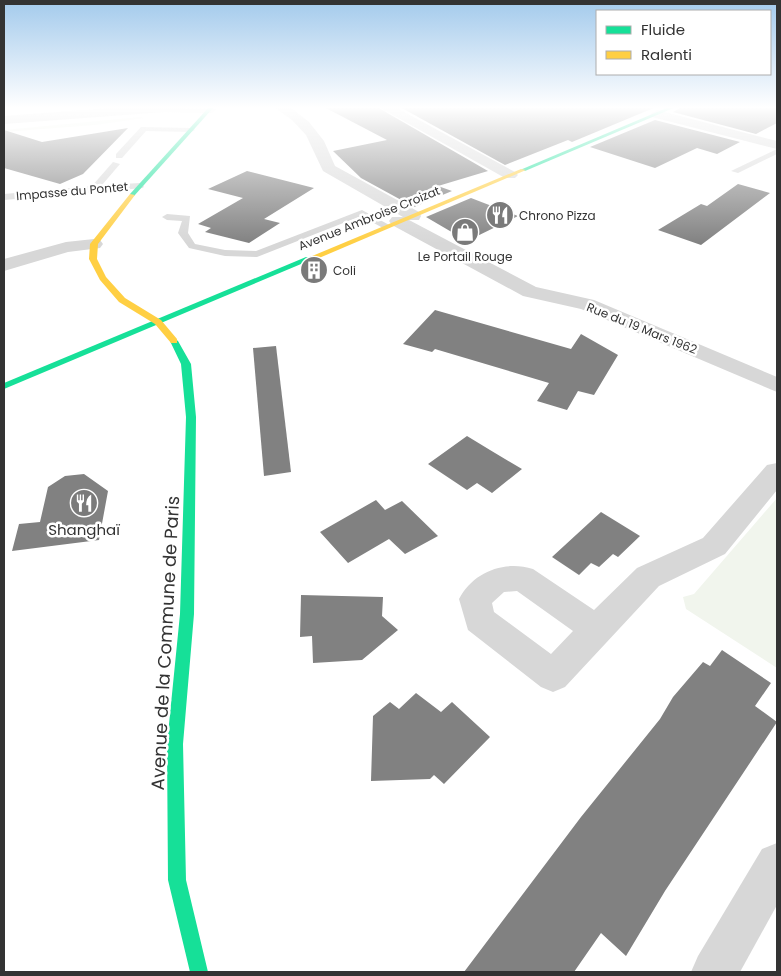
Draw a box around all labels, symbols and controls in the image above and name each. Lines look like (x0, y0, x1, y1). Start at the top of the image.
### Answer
legend (596, 10, 771, 75)
text: Fluide (641, 19, 685, 40)
text: Ralenti (641, 44, 692, 65)
street label: Impasse du Pontet (15, 178, 129, 204)
street label: Avenue Ambroise Croizat (296, 182, 442, 254)
restaurant icon: Chrono Pizza (485, 200, 515, 230)
place label: Chrono Pizza (519, 207, 596, 224)
shop icon: Le Portail Rouge (450, 217, 480, 247)
place label: Le Portail Rouge (418, 248, 512, 265)
building icon: Coli (299, 255, 329, 285)
place label: Coli (333, 262, 356, 279)
street label: Rue du 19 Mars 1962 (584, 298, 700, 358)
restaurant icon: Shanghaï (69, 488, 99, 518)
street label: Avenue de la Commune de Paris (145, 495, 185, 791)
place label: Shanghaï (48, 519, 120, 540)

